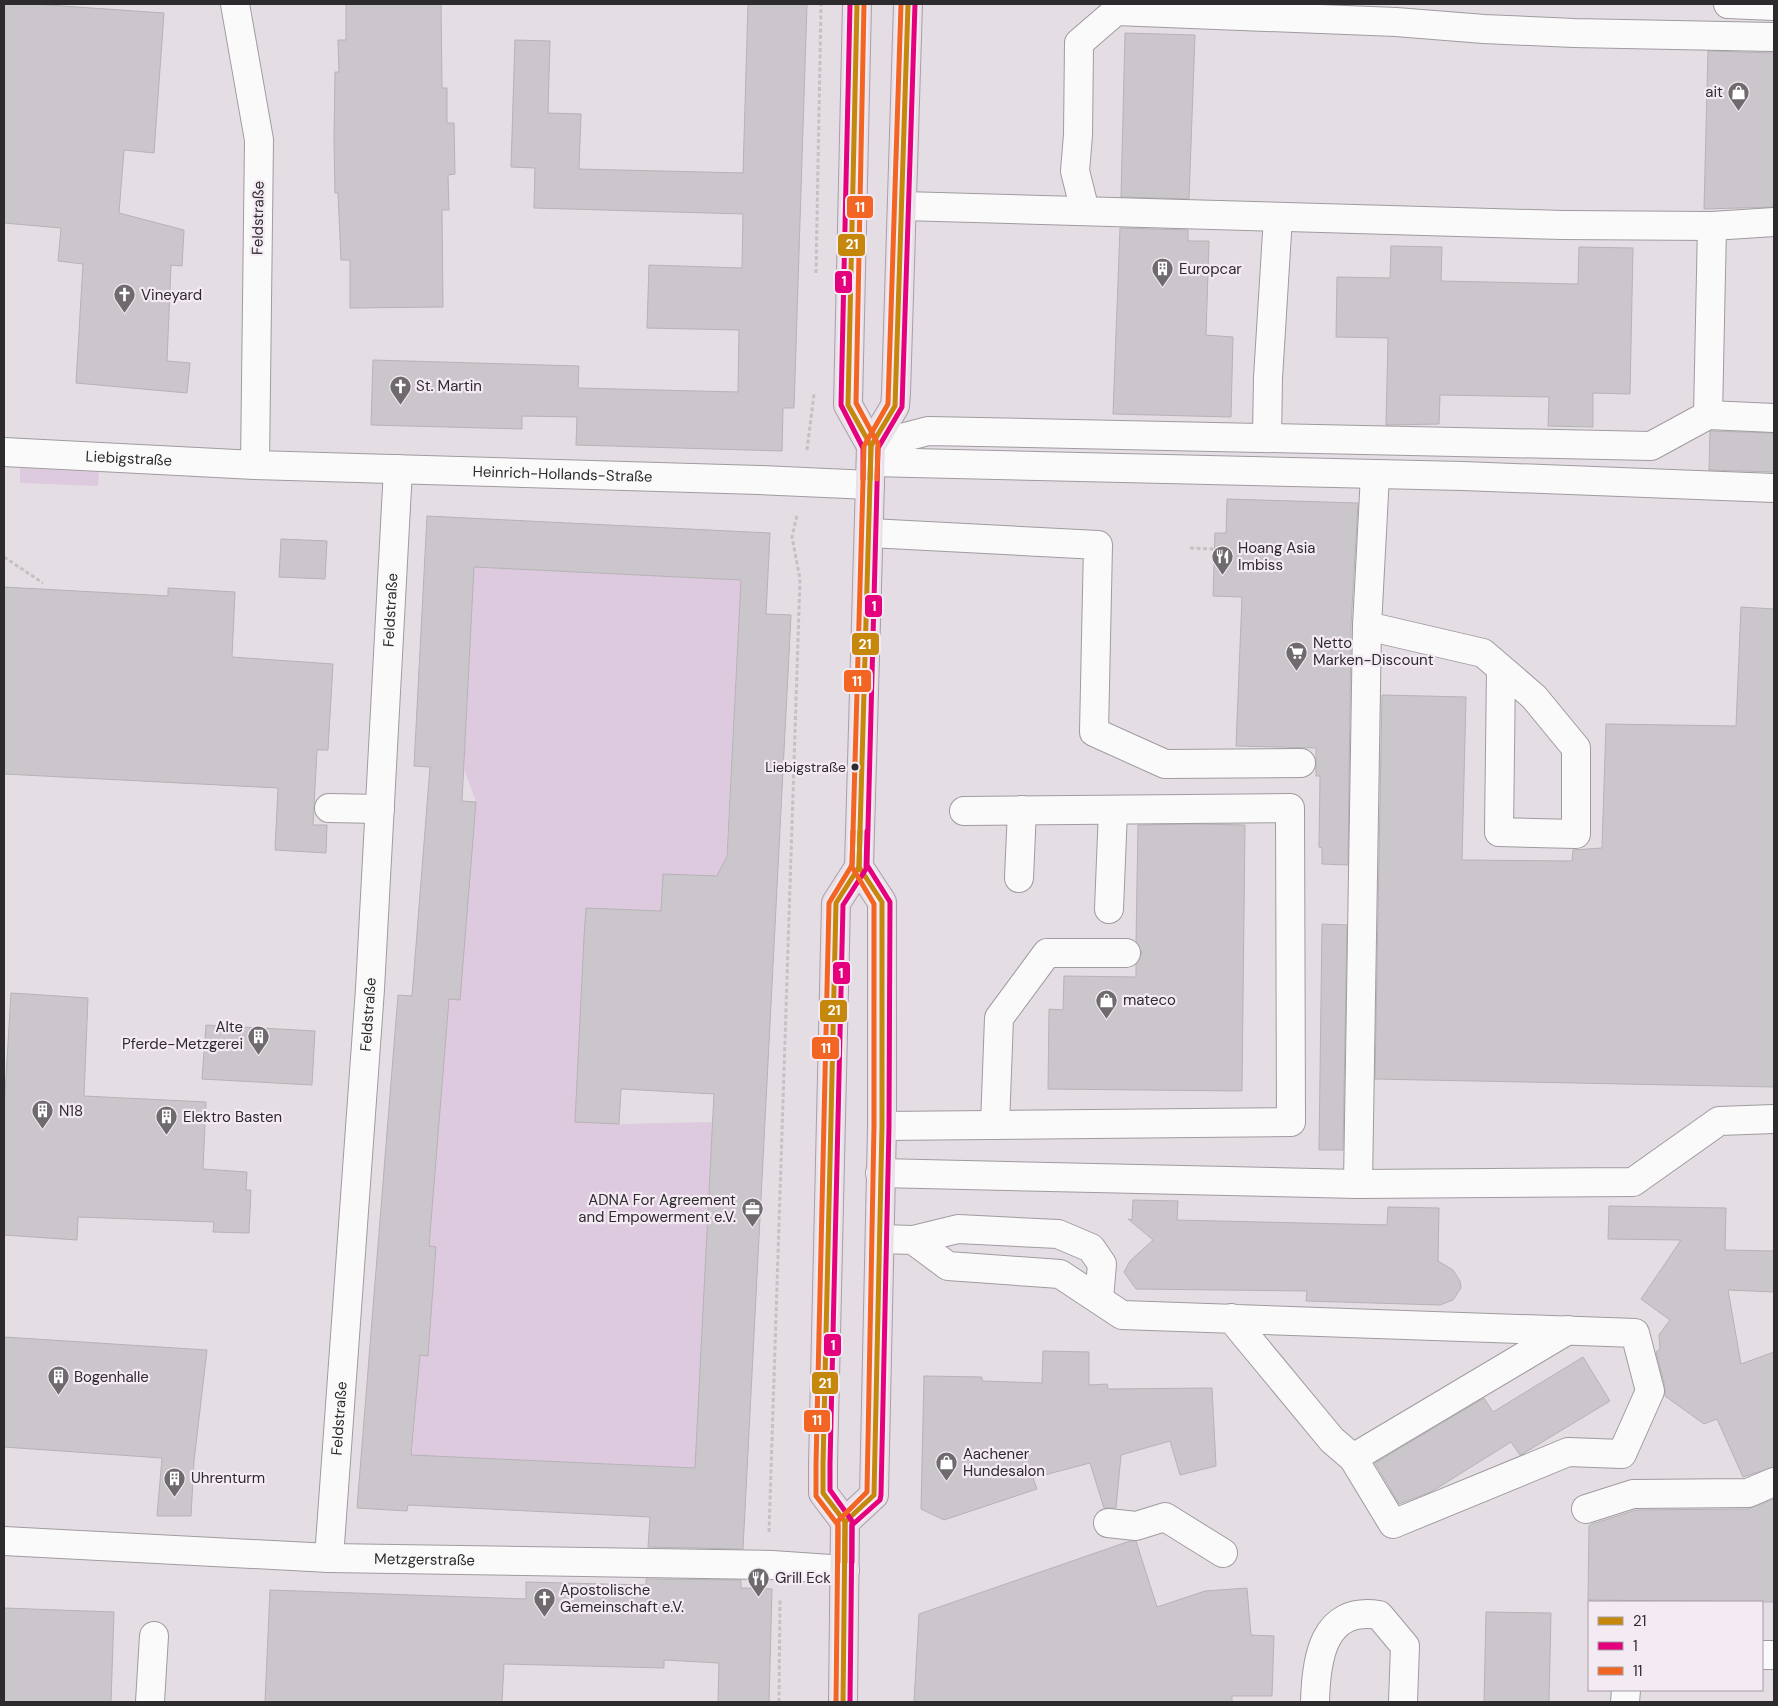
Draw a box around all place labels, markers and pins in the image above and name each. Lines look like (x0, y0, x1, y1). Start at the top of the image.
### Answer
shop icon: ait (1727, 80, 1751, 111)
place label: ait (1705, 82, 1723, 102)
building icon: Europcar (1151, 257, 1175, 288)
place label: Europcar (1179, 259, 1242, 279)
church icon: Vineyard (113, 283, 137, 314)
place label: Vineyard (141, 285, 202, 305)
church icon: St. Martin (388, 374, 412, 405)
place label: St. Martin (416, 376, 482, 396)
place label: Hoang Asia Imbiss (1238, 538, 1316, 575)
restaurant icon: Hoang Asia Imbiss (1210, 545, 1234, 576)
place label: Netto Marken-Discount (1313, 633, 1434, 670)
supermarket icon: Netto Marken-Discount (1285, 640, 1309, 671)
place label: Liebigstraße (765, 758, 846, 776)
marker: Liebigstraße (850, 762, 860, 772)
shop icon: mateco (1095, 988, 1119, 1019)
place label: mateco (1123, 990, 1176, 1010)
place label: Alte Pferde-Metzgerei (122, 1017, 243, 1054)
building icon: Alte Pferde-Metzgerei (247, 1024, 271, 1055)
building icon: N18 (31, 1099, 55, 1130)
place label: N18 (59, 1101, 83, 1121)
building icon: Elektro Basten (155, 1105, 179, 1136)
place label: Elektro Basten (183, 1107, 282, 1127)
place label: ADNA For Agreement and Empowerment e.V. (578, 1190, 736, 1227)
office icon: ADNA For Agreement and Empowerment e.V. (740, 1197, 764, 1228)
building icon: Bogenhalle (46, 1365, 70, 1396)
place label: Bogenhalle (74, 1367, 149, 1387)
place label: Aachener Hundesalon (963, 1444, 1045, 1481)
shop icon: Aachener Hundesalon (935, 1451, 959, 1482)
building icon: Uhrenturm (163, 1466, 187, 1497)
place label: Uhrenturm (191, 1468, 265, 1488)
restaurant icon: Grill Eck (747, 1566, 771, 1597)
place label: Grill Eck (775, 1568, 831, 1588)
place label: Apostolische Gemeinschaft e.V. (560, 1580, 684, 1617)
church icon: Apostolische Gemeinschaft e.V. (532, 1587, 556, 1618)

